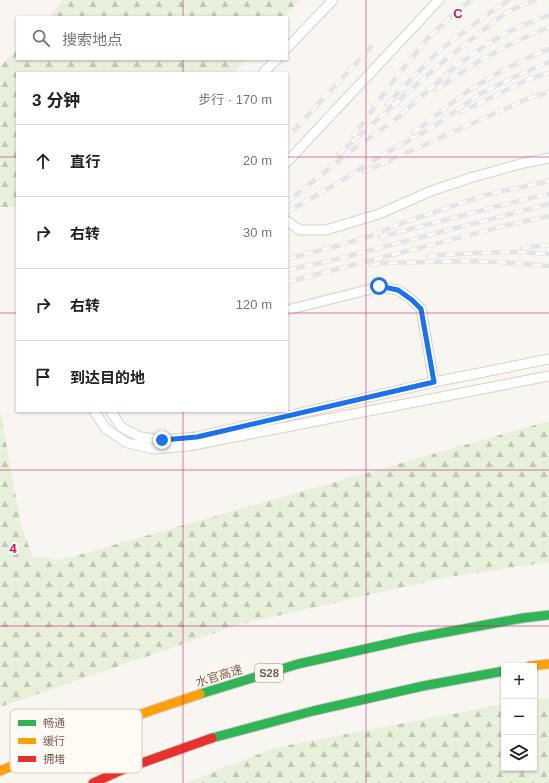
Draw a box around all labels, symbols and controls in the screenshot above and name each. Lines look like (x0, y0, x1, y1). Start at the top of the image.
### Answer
text: C (453, 6, 463, 21)
search box (16, 16, 288, 60)
icon: search (30, 27, 52, 49)
text: 搜索地点 (62, 31, 122, 48)
text: 3 分钟 (32, 91, 80, 110)
text: 步行 · 170 m (198, 92, 272, 107)
icon: ahead (32, 150, 54, 172)
text: 直行 (70, 153, 100, 170)
text: 20 m (243, 153, 272, 168)
icon: right (32, 222, 54, 244)
text: 右转 (70, 225, 100, 242)
text: 30 m (243, 225, 272, 240)
route start (370, 277, 388, 295)
icon: right (32, 294, 54, 316)
text: 右转 (70, 297, 100, 314)
text: 120 m (236, 297, 272, 312)
icon: arrive (32, 366, 54, 388)
text: 到达目的地 (70, 369, 145, 386)
route end (153, 431, 171, 449)
text: 4 (9, 541, 17, 556)
street label: 水官高速 (194, 662, 244, 690)
map controls (501, 663, 537, 771)
button: + (501, 663, 537, 699)
road number: S28 (255, 664, 283, 682)
button: − (501, 699, 537, 735)
legend (10, 709, 142, 773)
text: 畅通 (43, 717, 65, 729)
text: 缓行 (43, 735, 65, 747)
button: layers (501, 735, 537, 771)
text: 拥堵 (43, 753, 65, 765)

